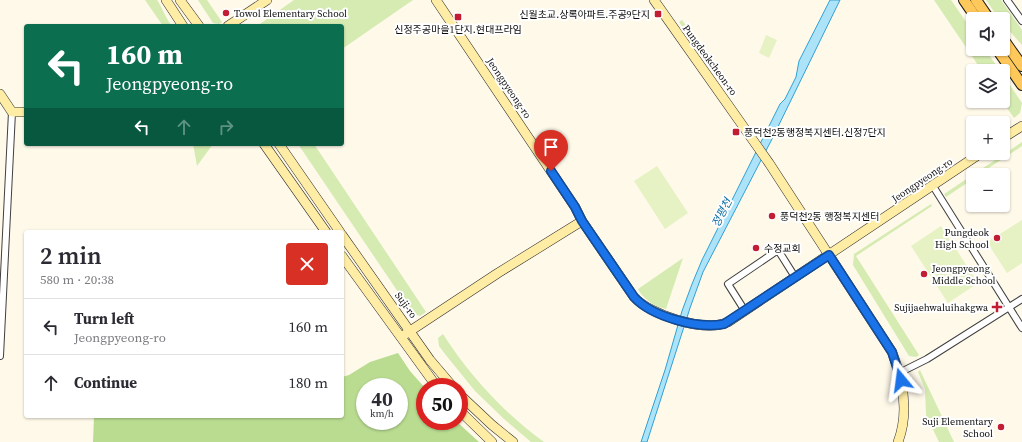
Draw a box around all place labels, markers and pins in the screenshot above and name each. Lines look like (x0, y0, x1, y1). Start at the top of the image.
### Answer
place label: Towol Elementary School (234, 7, 347, 20)
marker: Towol Elementary School (221, 8, 231, 18)
place label: 신월초교.상록아파트.주공9단지 (519, 8, 650, 21)
marker: 신월초교.상록아파트.주공9단지 (653, 9, 663, 19)
marker: 신정주공마을1단지.현대프라임 (453, 12, 463, 22)
place label: 신정주공마을1단지.현대프라임 (394, 23, 522, 36)
place label: 풍덕천2동행정복지센터.신정7단지 (744, 126, 886, 139)
marker: 풍덕천2동행정복지센터.신정7단지 (731, 127, 741, 137)
pin (534, 130, 568, 171)
place label: 풍덕천2동 행정복지센터 (780, 210, 879, 223)
marker: 풍덕천2동 행정복지센터 (767, 211, 777, 221)
place label: Pungdeok High School (935, 226, 990, 251)
marker: Pungdeok High School (992, 233, 1002, 243)
place label: 수정교회 (764, 242, 801, 255)
marker: 수정교회 (751, 243, 761, 253)
place label: Jeongpyeong Middle School (931, 262, 996, 287)
marker: Jeongpyeong Middle School (919, 269, 929, 279)
place label: Sujijaehwaluihakgwa (894, 301, 989, 314)
marker: Sujijaehwaluihakgwa (991, 301, 1003, 313)
place label: Suji Elementary School (922, 415, 994, 440)
marker: Suji Elementary School (996, 422, 1006, 432)

